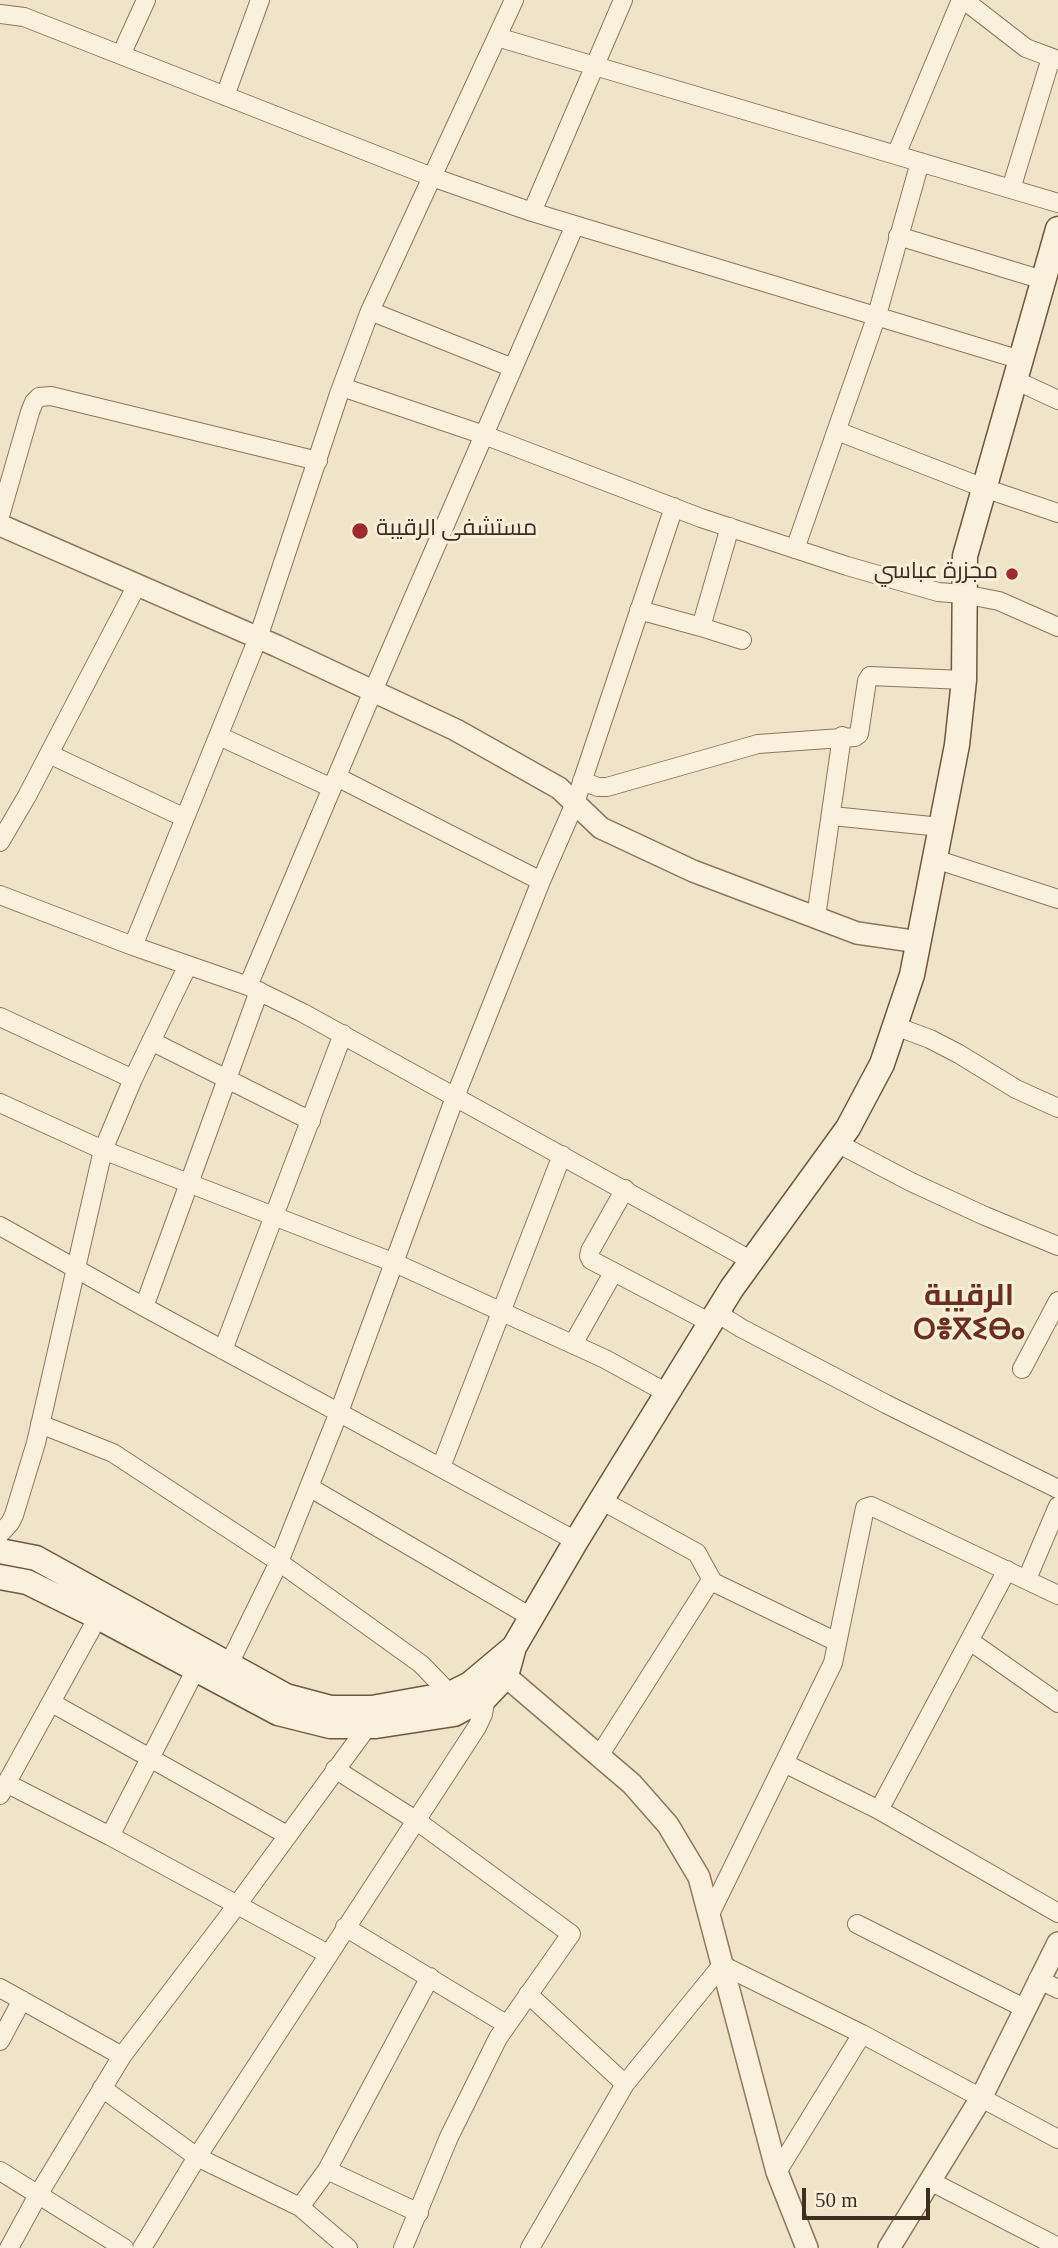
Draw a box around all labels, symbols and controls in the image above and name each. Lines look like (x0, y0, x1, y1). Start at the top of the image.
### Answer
place label: مستشفى الرقيبة (376, 517, 537, 545)
marker: مستشفى الرقيبة (350, 521, 370, 541)
place label: مجزرة عباسي (874, 560, 998, 588)
marker: مجزرة عباسي (1004, 566, 1020, 582)
district label: الرقيبة ⵔⴻⴳⵉⴱⴰ (913, 1281, 1025, 1352)
scale bar (806, 2174, 934, 2218)
text: 50 m (815, 2188, 858, 2212)

